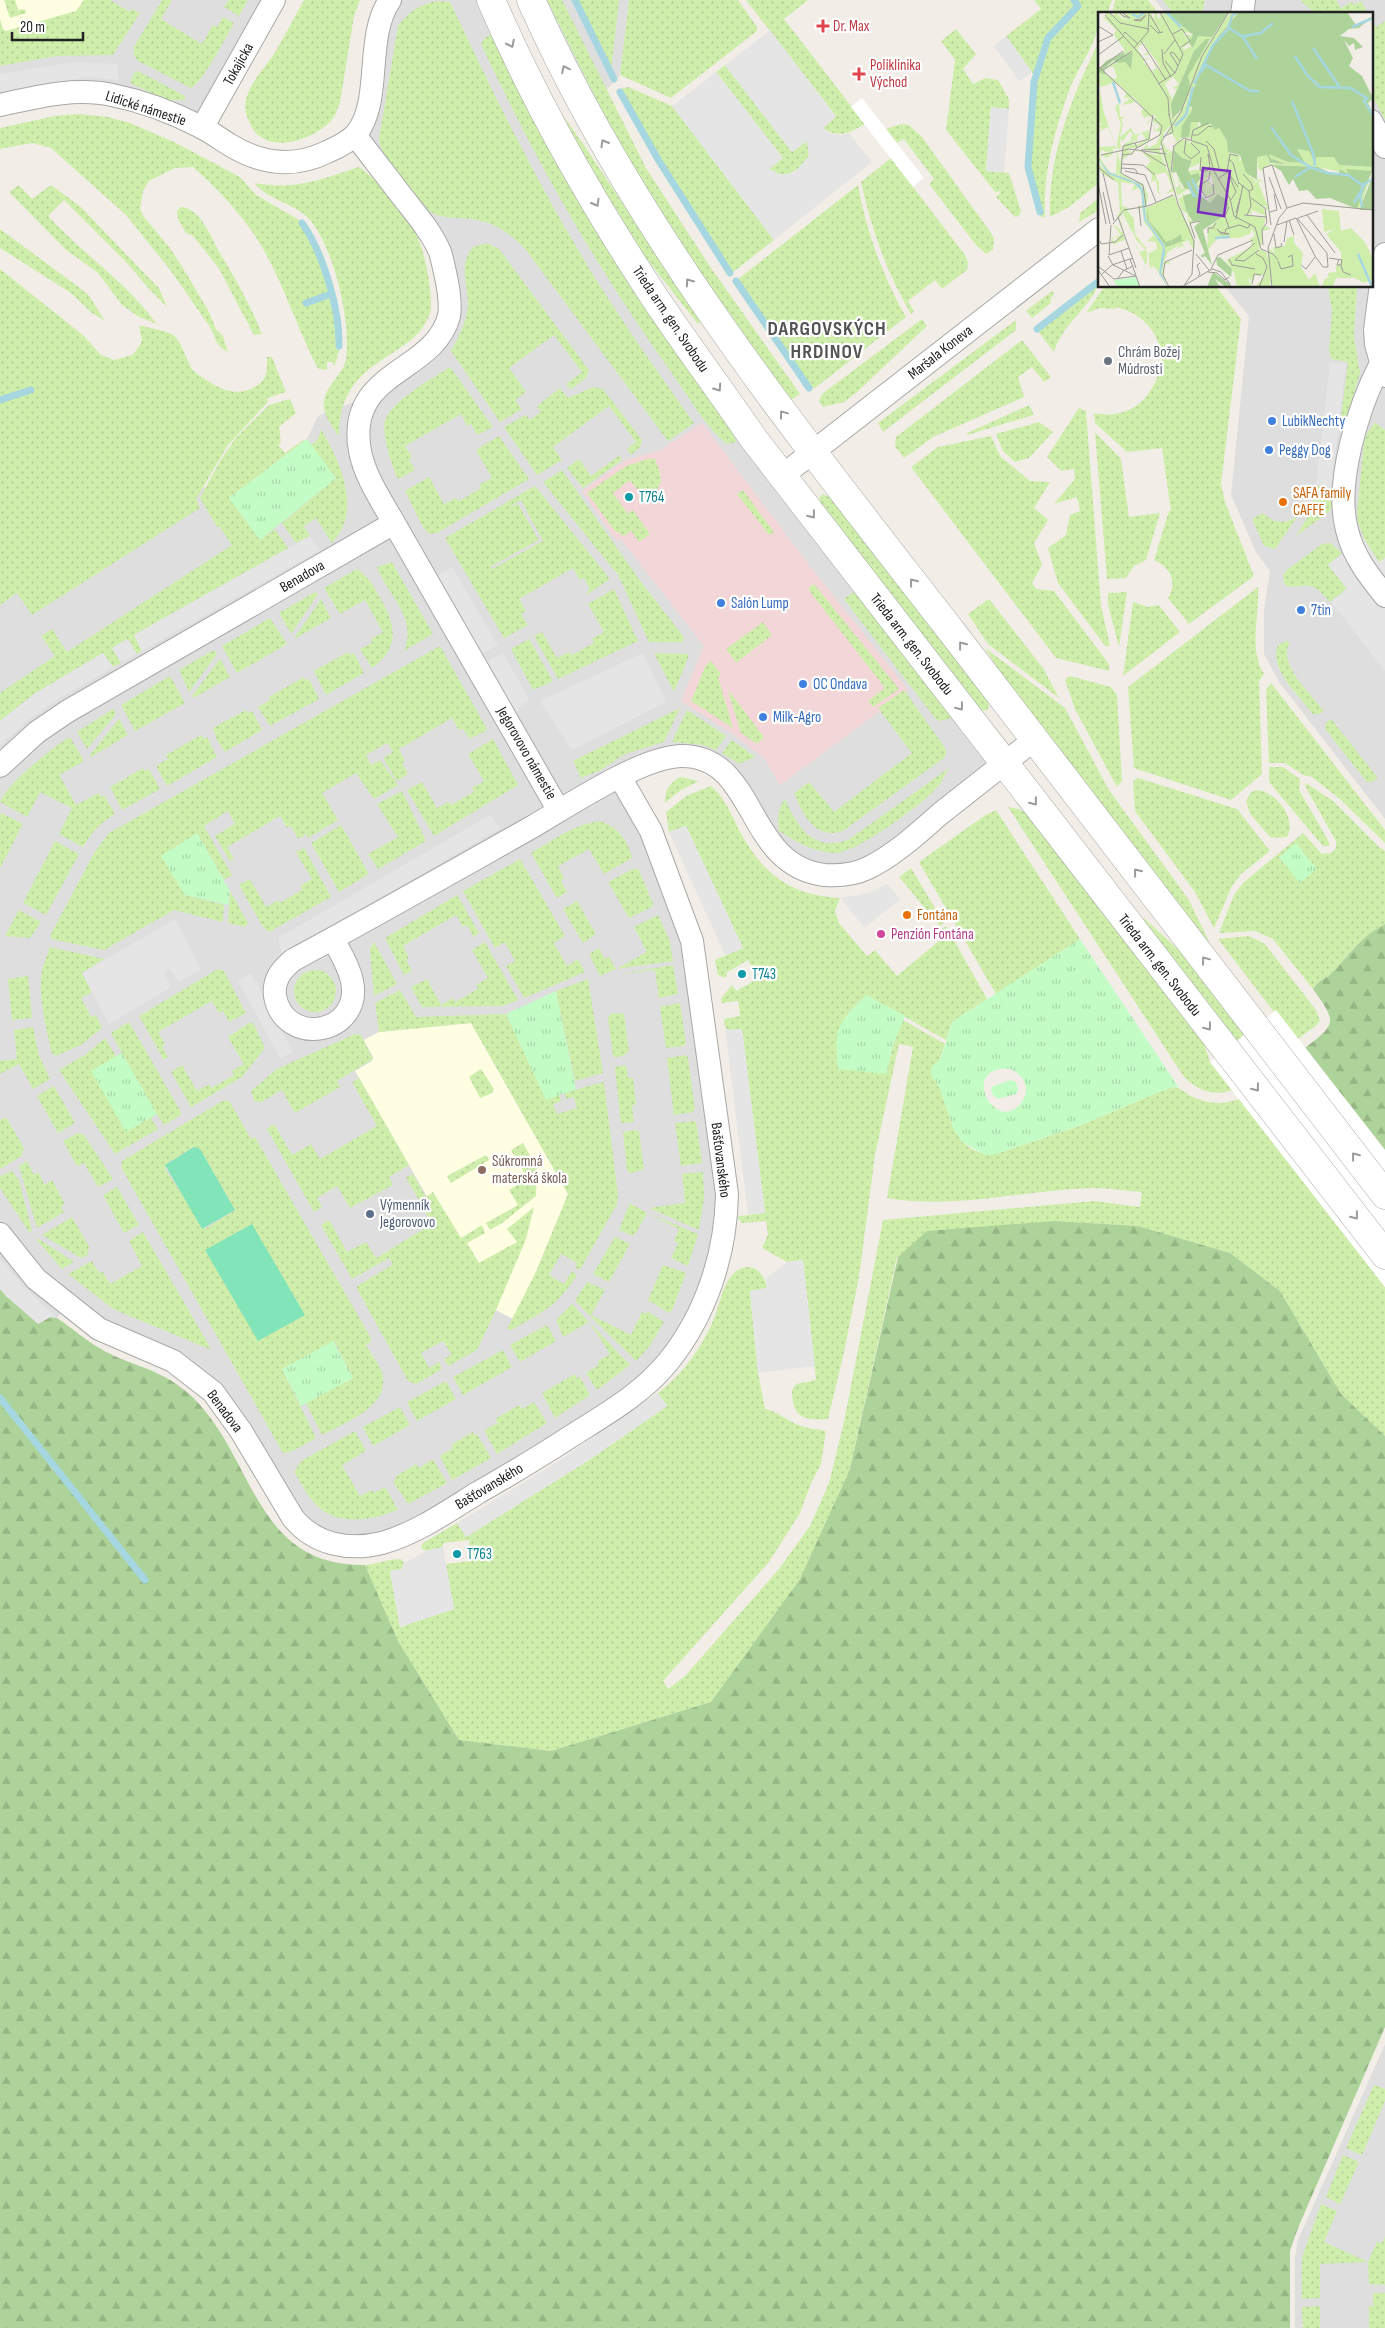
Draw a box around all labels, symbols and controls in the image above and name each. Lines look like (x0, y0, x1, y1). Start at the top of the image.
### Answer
scale bar (12, 10, 84, 42)
inset map (1098, 12, 1372, 288)
place label: Dr. Max (833, 17, 870, 36)
text: 20 m (20, 18, 45, 37)
marker: Dr. Max (817, 20, 829, 32)
street label: Tokajícka (219, 39, 258, 89)
one-way arrow (505, 39, 515, 48)
place label: Poliklinika Východ (870, 56, 921, 92)
one-way arrow (561, 65, 571, 74)
marker: Poliklinika Východ (852, 67, 866, 81)
street label: Lidické námestie (103, 86, 189, 130)
one-way arrow (600, 140, 610, 149)
one-way arrow (589, 198, 599, 207)
street label: Trieda arm. gen. Svobodu (628, 262, 713, 376)
one-way arrow (686, 278, 695, 288)
district label: DARGOVSKÝCH HRDINOV (767, 317, 887, 364)
street label: Maršala Koneva (904, 321, 977, 384)
place label: Chrám Božej Múdrosti (1118, 343, 1181, 379)
marker: Chrám Božej Múdrosti (1102, 355, 1114, 367)
one-way arrow (712, 382, 721, 392)
one-way arrow (781, 411, 789, 420)
place label: LubikNechty (1282, 412, 1345, 431)
marker: LubikNechty (1266, 415, 1278, 427)
place label: Peggy Dog (1279, 441, 1331, 460)
marker: Peggy Dog (1263, 444, 1275, 456)
place label: SAFA family CAFFE (1293, 484, 1351, 520)
place label: T764 (639, 488, 664, 507)
marker: T764 (623, 491, 635, 503)
marker: SAFA family CAFFE (1277, 496, 1289, 508)
one-way arrow (806, 509, 814, 518)
street label: Benadova (276, 556, 328, 597)
one-way arrow (910, 578, 919, 588)
street label: Trieda arm. gen. Svobodu (866, 589, 957, 699)
place label: Salón Lump (731, 594, 789, 613)
marker: Salón Lump (715, 597, 727, 609)
place label: 7tin (1311, 601, 1331, 620)
marker: 7tin (1295, 604, 1307, 616)
one-way arrow (960, 642, 968, 651)
place label: OC Ondava (813, 675, 867, 694)
marker: OC Ondava (797, 678, 809, 690)
one-way arrow (954, 701, 963, 711)
street label: Jegorovovo námestie (492, 703, 561, 803)
place label: Milk-Agro (773, 708, 821, 727)
marker: Milk-Agro (757, 711, 769, 723)
one-way arrow (1028, 796, 1036, 805)
one-way arrow (1135, 869, 1143, 878)
place label: Fontána (917, 906, 958, 925)
marker: Fontána (901, 909, 913, 921)
street label: Trieda arm. gen. Svobodu (1114, 910, 1205, 1020)
place label: Penzión Fontána (891, 925, 974, 944)
marker: Penzión Fontána (875, 928, 887, 940)
one-way arrow (1202, 957, 1210, 966)
place label: T743 (752, 965, 776, 984)
marker: T743 (736, 968, 748, 980)
one-way arrow (1203, 1021, 1211, 1030)
one-way arrow (1250, 1082, 1258, 1091)
street label: Bašťovanského (706, 1121, 735, 1199)
place label: Súkromná materská škola (492, 1152, 567, 1188)
one-way arrow (1353, 1153, 1361, 1162)
marker: Súkromná materská škola (476, 1164, 488, 1176)
place label: Výmenník Jegorovovo (379, 1196, 435, 1232)
marker: Výmenník Jegorovovo (364, 1208, 376, 1220)
one-way arrow (1350, 1211, 1359, 1220)
street label: Benadova (202, 1386, 247, 1437)
street label: Bašťovanského (452, 1459, 527, 1514)
place label: T763 (467, 1545, 492, 1564)
marker: T763 (451, 1548, 463, 1560)

